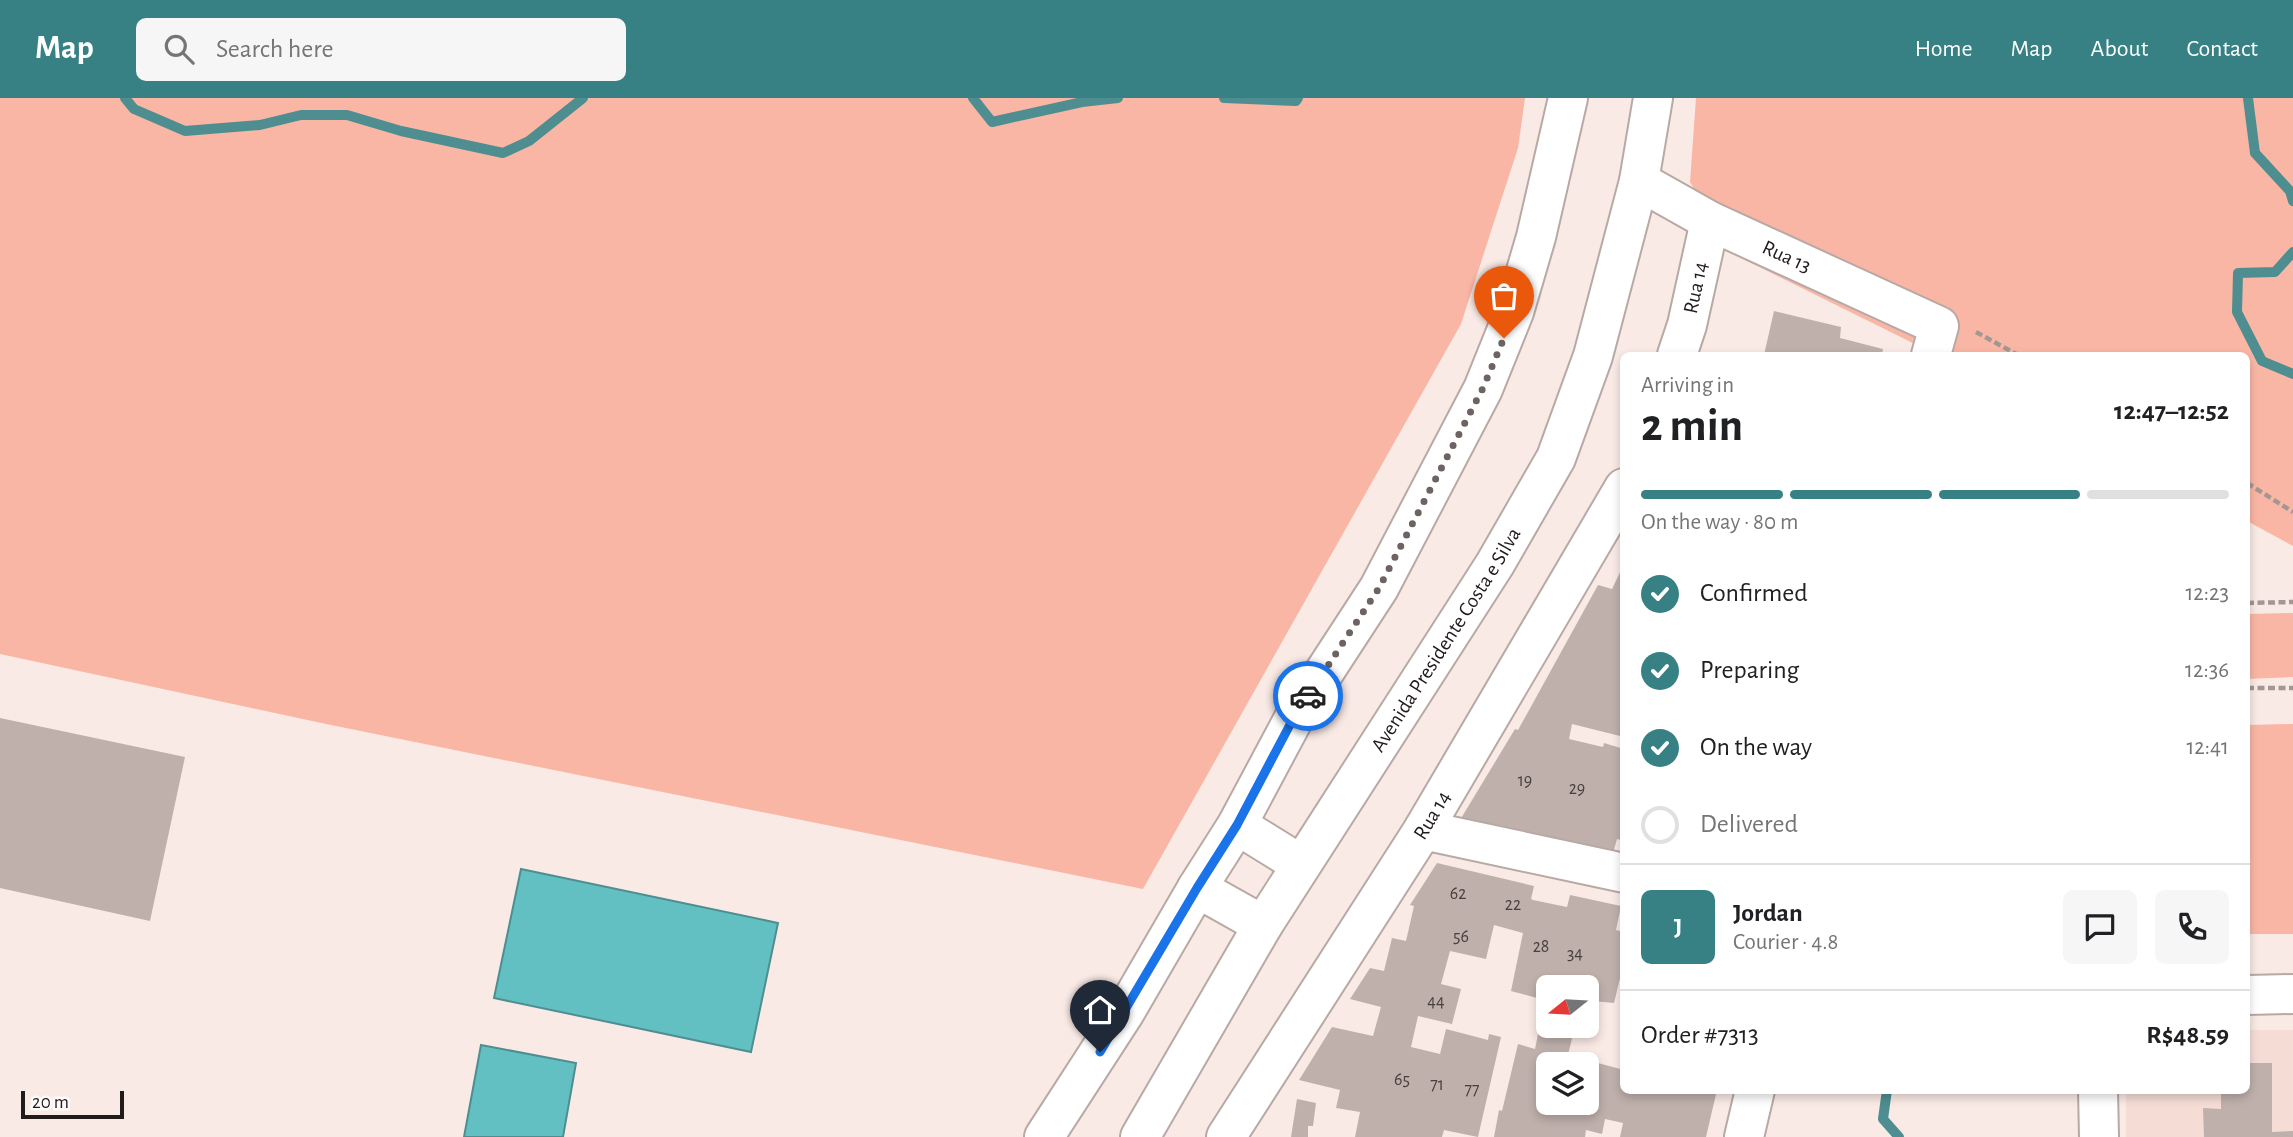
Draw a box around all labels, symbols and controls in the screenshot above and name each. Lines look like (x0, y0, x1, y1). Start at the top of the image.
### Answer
search box (136, 18, 626, 81)
icon: search (160, 30, 198, 68)
text: Map (35, 32, 94, 65)
text: Search here (216, 36, 334, 62)
text: Home (1915, 37, 1973, 61)
text: Map (2011, 37, 2053, 61)
text: About (2091, 37, 2148, 61)
text: Contact (2186, 37, 2258, 61)
street label: Rua 13 (1759, 236, 1814, 277)
street label: Rua 14 (1680, 260, 1712, 316)
pin (1474, 266, 1534, 338)
icon: bag (1485, 277, 1523, 315)
text: Arriving in (1641, 374, 1734, 397)
text: 12:47–12:52 (2114, 398, 2229, 424)
text: 2 min (1641, 403, 1743, 449)
text: On the way · 80 m (1641, 511, 1798, 534)
street label: Avenida Presidente Costa e Silva (1367, 524, 1525, 756)
icon: check (1641, 575, 1679, 613)
text: Confirmed (1700, 580, 1808, 606)
text: 12:23 (2185, 582, 2229, 605)
icon: check (1641, 652, 1679, 690)
text: Preparing (1700, 657, 1799, 683)
text: 12:36 (2185, 659, 2229, 682)
courier (1273, 661, 1343, 731)
icon: car (1289, 677, 1327, 715)
icon: check (1641, 729, 1679, 767)
text: On the way (1700, 734, 1812, 760)
text: 12:41 (2186, 736, 2229, 759)
house number: 19 (1518, 772, 1532, 790)
house number: 29 (1569, 780, 1585, 798)
street label: Rua 14 (1410, 787, 1455, 844)
text: Delivered (1700, 811, 1798, 837)
house number: 62 (1450, 885, 1466, 903)
button: chat (2063, 890, 2137, 964)
button: phone (2155, 890, 2229, 964)
house number: 22 (1505, 896, 1521, 914)
text: Jordan (1733, 900, 1803, 926)
text: J (1674, 914, 1682, 940)
house number: 56 (1453, 928, 1469, 946)
text: Courier · 4.8 (1733, 931, 1838, 954)
house number: 28 (1533, 938, 1549, 956)
house number: 34 (1567, 945, 1583, 963)
north arrow (1536, 975, 1600, 1038)
map controls (1536, 975, 1599, 1115)
pin (1070, 980, 1130, 1052)
icon: home (1081, 991, 1119, 1029)
house number: 44 (1427, 993, 1445, 1011)
text: Order #7313 (1641, 1022, 1759, 1048)
text: R$48.59 (2146, 1022, 2229, 1048)
button: layers (1536, 1052, 1599, 1115)
house number: 65 (1394, 1071, 1410, 1089)
house number: 71 (1430, 1076, 1444, 1094)
house number: 77 (1464, 1081, 1480, 1099)
scale bar (21, 1088, 124, 1120)
text: 20 m (32, 1093, 69, 1112)

